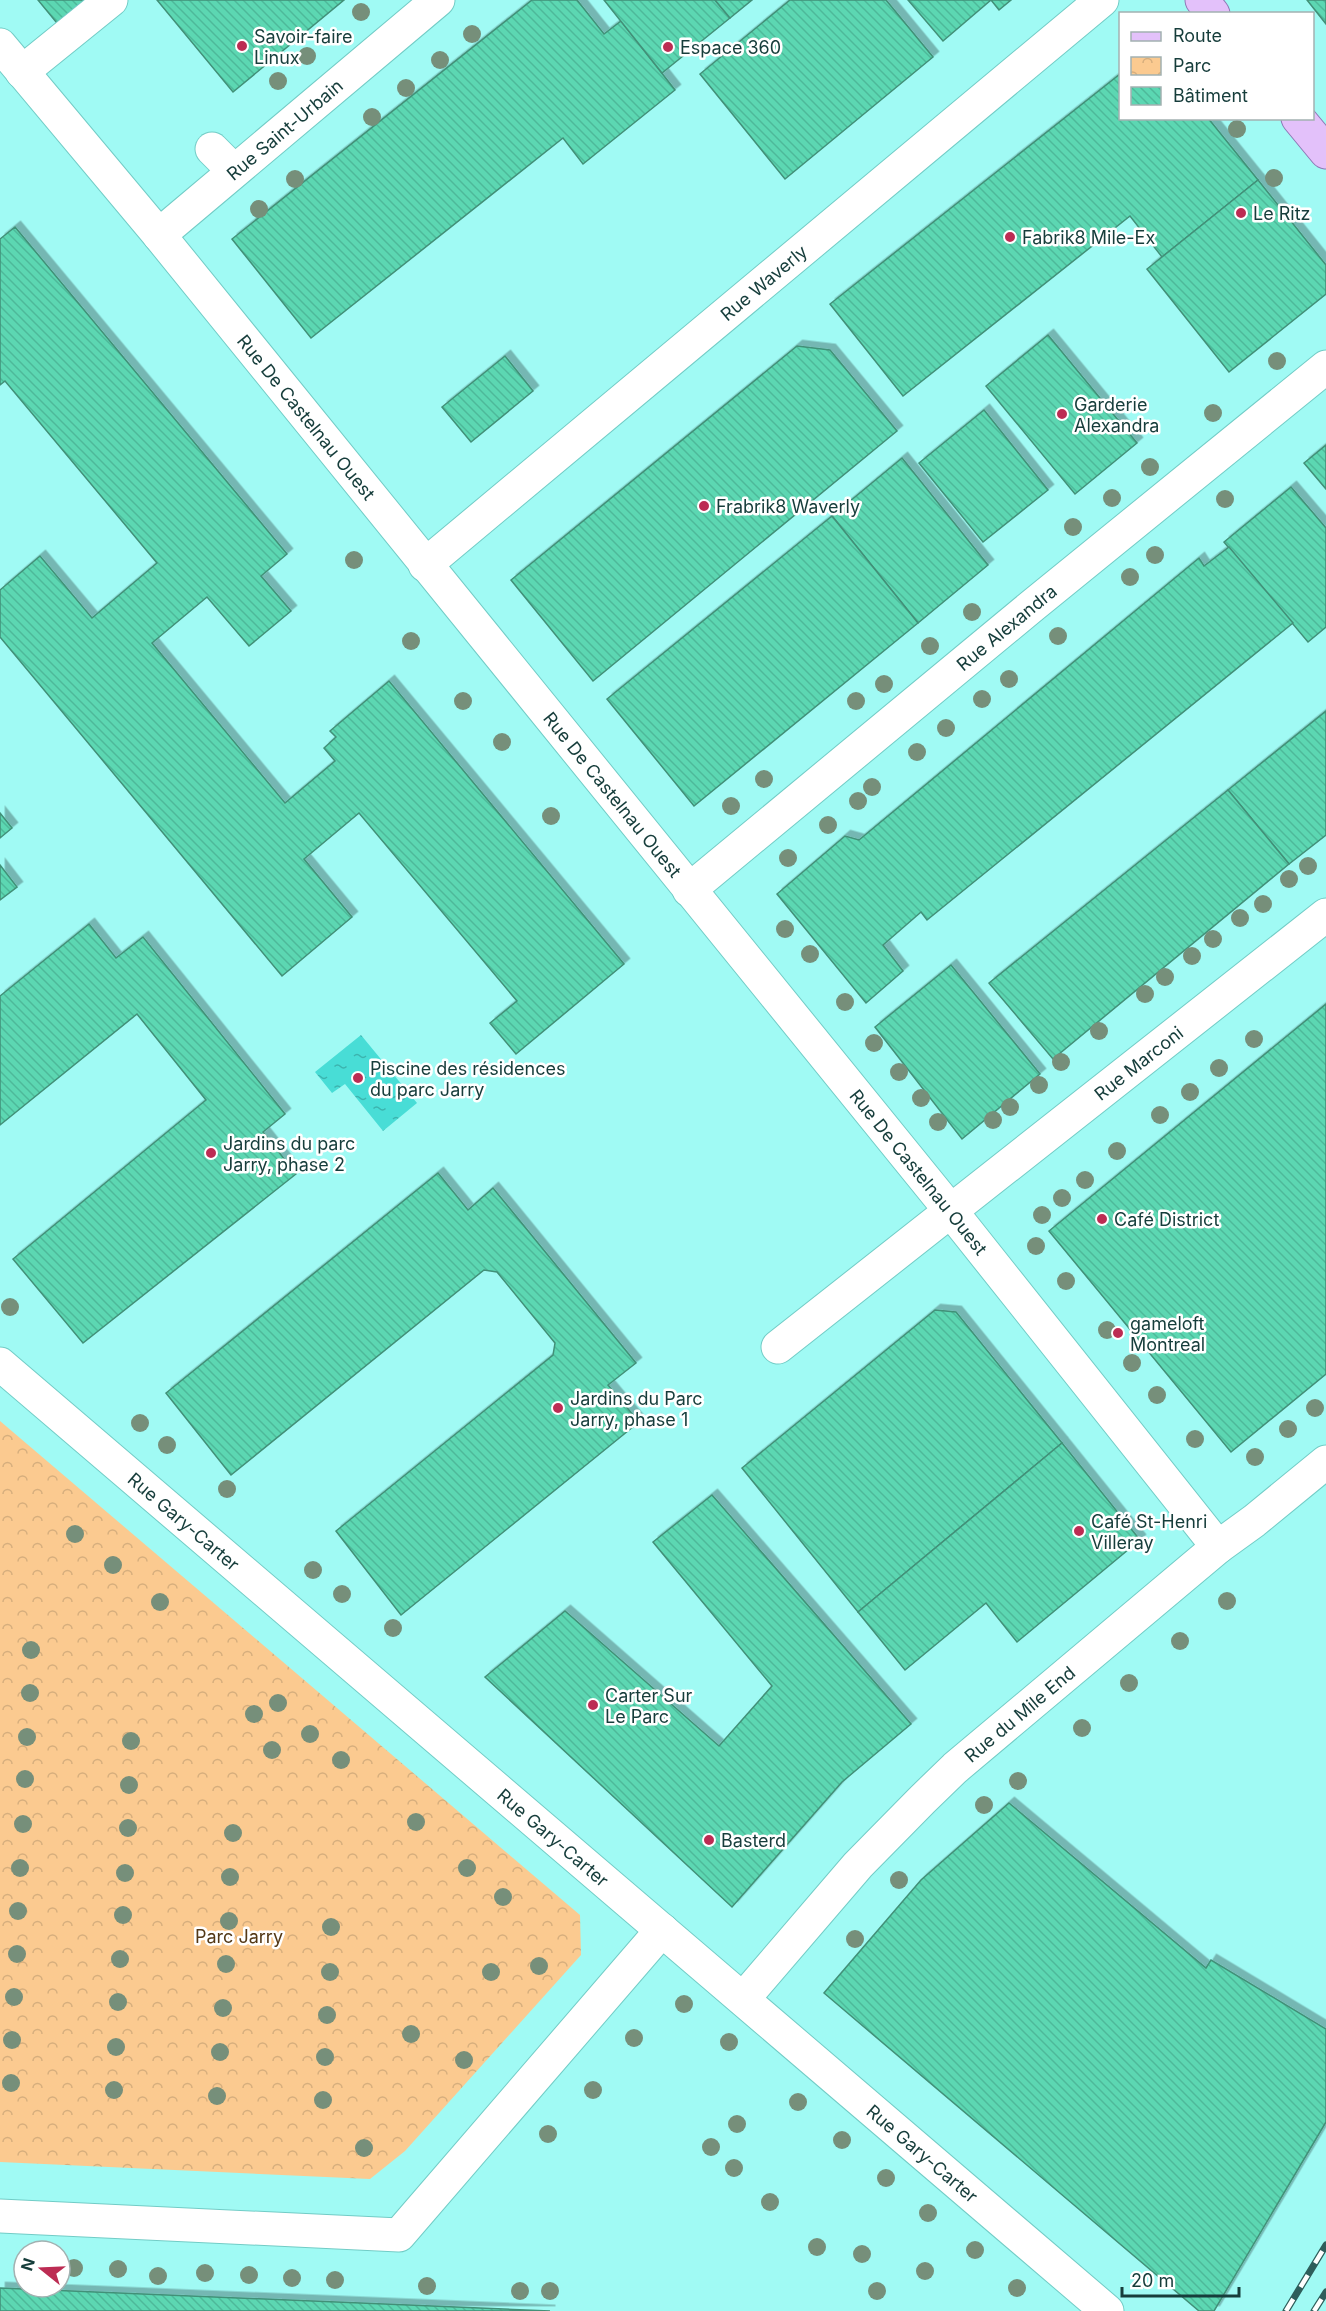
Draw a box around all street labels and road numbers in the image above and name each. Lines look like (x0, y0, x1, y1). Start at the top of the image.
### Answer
street label: Rue Saint-Urbain (222, 75, 347, 184)
street label: Rue Waverly (716, 240, 811, 325)
street label: Rue De Castelnau Ouest (233, 330, 380, 504)
street label: Rue Alexandra (952, 580, 1061, 675)
street label: Rue De Castelnau Ouest (540, 708, 686, 881)
street label: Rue Marconi (1090, 1022, 1187, 1104)
street label: Rue De Castelnau Ouest (846, 1085, 992, 1259)
street label: Rue Gary-Carter (124, 1468, 244, 1575)
street label: Rue du Mile End (960, 1662, 1079, 1766)
street label: Rue Gary-Carter (493, 1784, 613, 1891)
street label: Rue Gary-Carter (863, 2100, 982, 2207)

